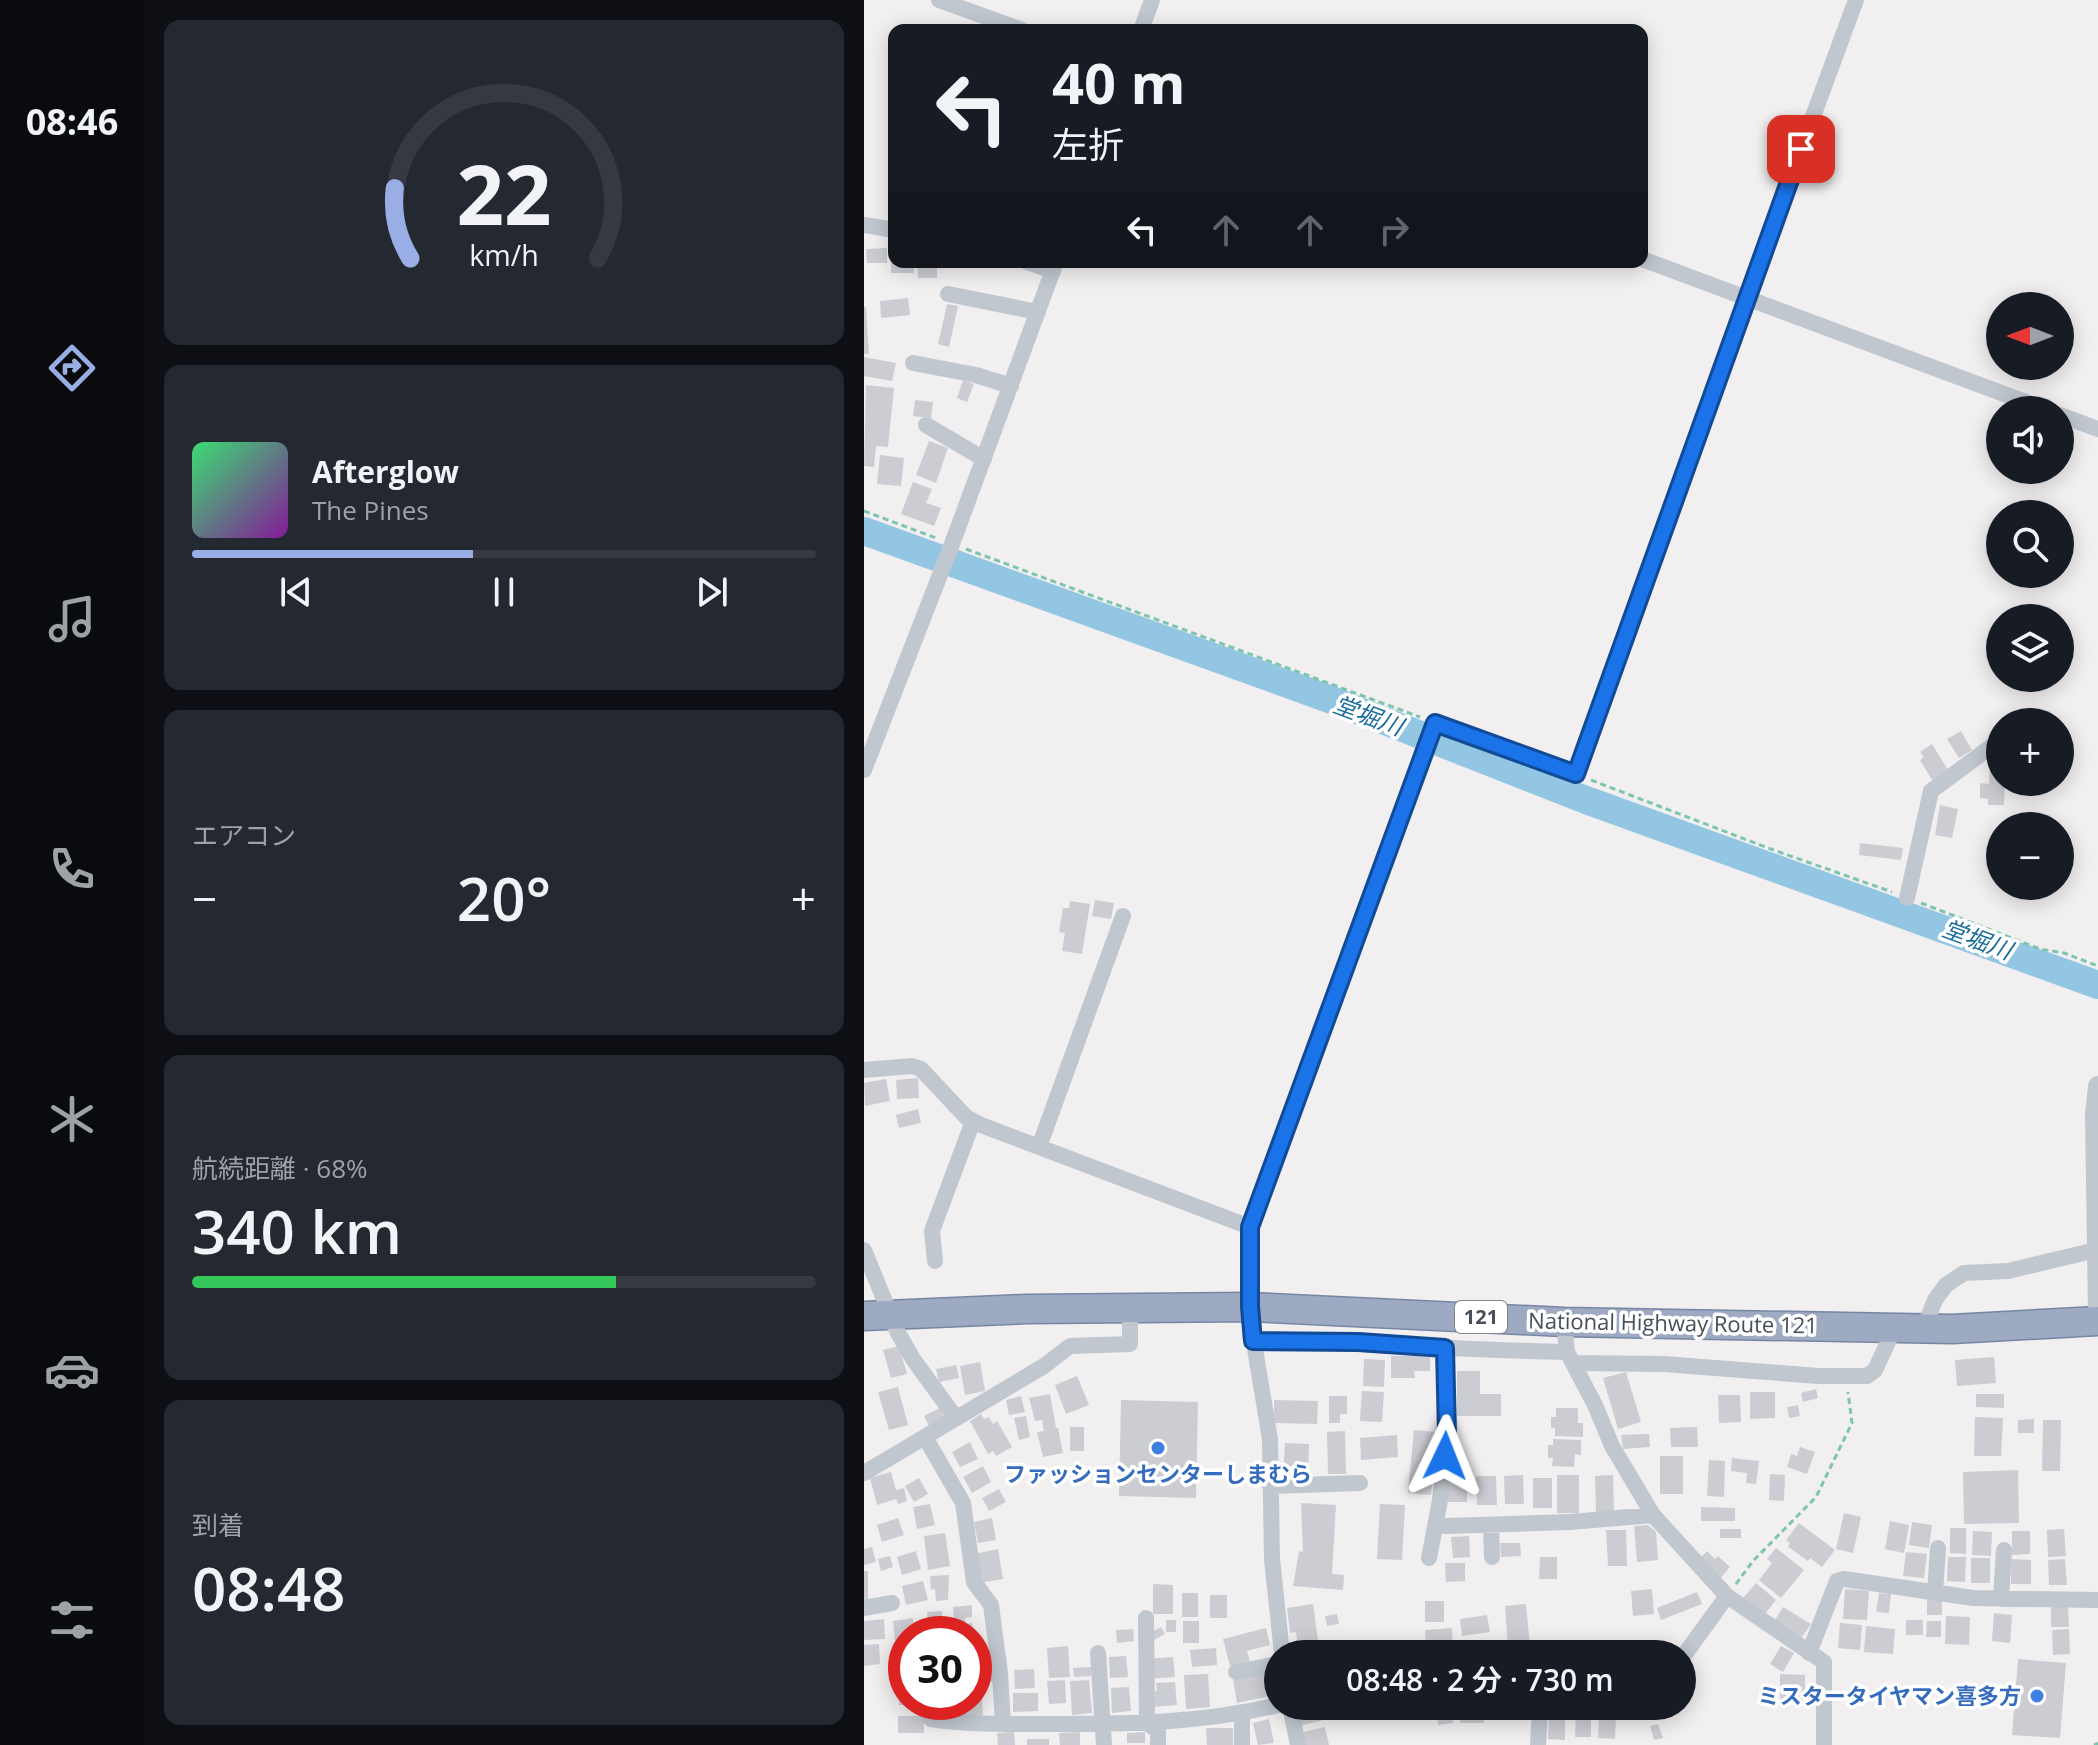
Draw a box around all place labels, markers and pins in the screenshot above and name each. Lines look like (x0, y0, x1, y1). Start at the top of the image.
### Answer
pin (1767, 115, 1835, 183)
marker: ファッションセンターしまむら (1149, 1439, 1167, 1457)
place label: ファッションセンターしまむら (1004, 1458, 1312, 1488)
place label: ミスタータイヤマン喜多方 (1758, 1680, 2021, 1710)
marker: ミスタータイヤマン喜多方 (2028, 1687, 2046, 1705)

